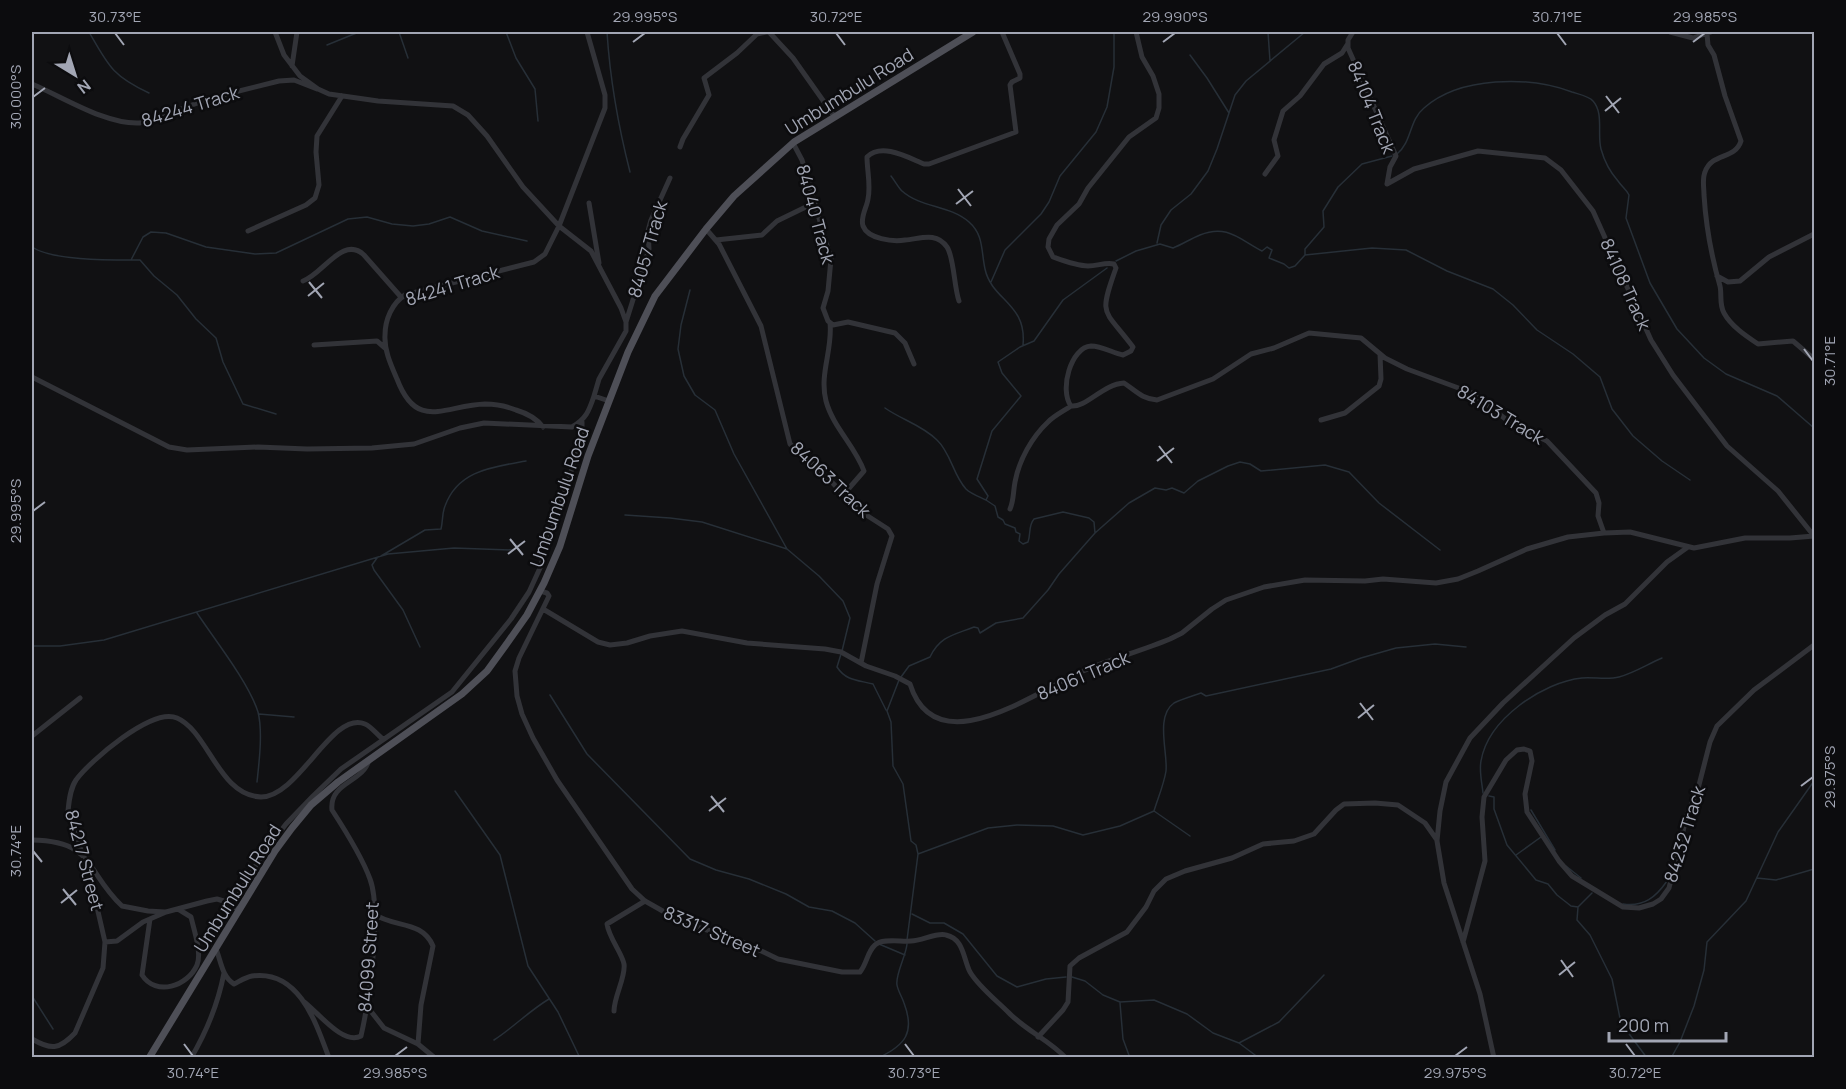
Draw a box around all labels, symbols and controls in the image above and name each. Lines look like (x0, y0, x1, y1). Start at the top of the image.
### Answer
text: 30.73°E (89, 6, 141, 27)
text: 29.995°S (613, 6, 677, 27)
text: 30.72°E (810, 6, 862, 27)
text: 29.990°S (1142, 6, 1208, 27)
text: 30.71°E (1532, 6, 1582, 27)
text: 29.985°S (1673, 6, 1737, 27)
street label: Umbumbulu Road (780, 42, 918, 140)
north arrow (45, 45, 105, 105)
street label: 84104 Track (1342, 57, 1402, 158)
text: 30.000°S (5, 65, 26, 129)
text: N (73, 75, 96, 99)
street label: 84244 Track (138, 79, 243, 132)
street label: 84040 Track (791, 162, 841, 267)
street label: 84057 Track (622, 197, 673, 300)
street label: 84108 Track (1595, 234, 1657, 335)
street label: 84241 Track (402, 259, 503, 311)
text: 30.71°E (1819, 336, 1840, 386)
street label: 84103 Track (1453, 379, 1550, 450)
street label: Umbumbulu Road (524, 424, 594, 570)
street label: 84063 Track (786, 436, 877, 523)
text: 29.995°S (5, 479, 26, 543)
street label: 84061 Track (1033, 644, 1134, 705)
text: 29.975°S (1819, 746, 1840, 808)
street label: 84232 Track (1658, 782, 1710, 885)
street label: 84217 Street (60, 807, 110, 913)
street label: Umbumbulu Road (188, 819, 286, 957)
text: 30.74°E (5, 825, 26, 877)
street label: 83317 Street (660, 900, 764, 962)
street label: 84099 Street (352, 901, 384, 1013)
scale bar (1609, 1005, 1726, 1043)
text: 200 m (1618, 1013, 1669, 1037)
text: 30.74°E (167, 1062, 219, 1083)
text: 29.985°S (363, 1062, 427, 1083)
text: 30.73°E (888, 1062, 940, 1083)
text: 29.975°S (1424, 1062, 1486, 1083)
text: 30.72°E (1609, 1062, 1661, 1083)

